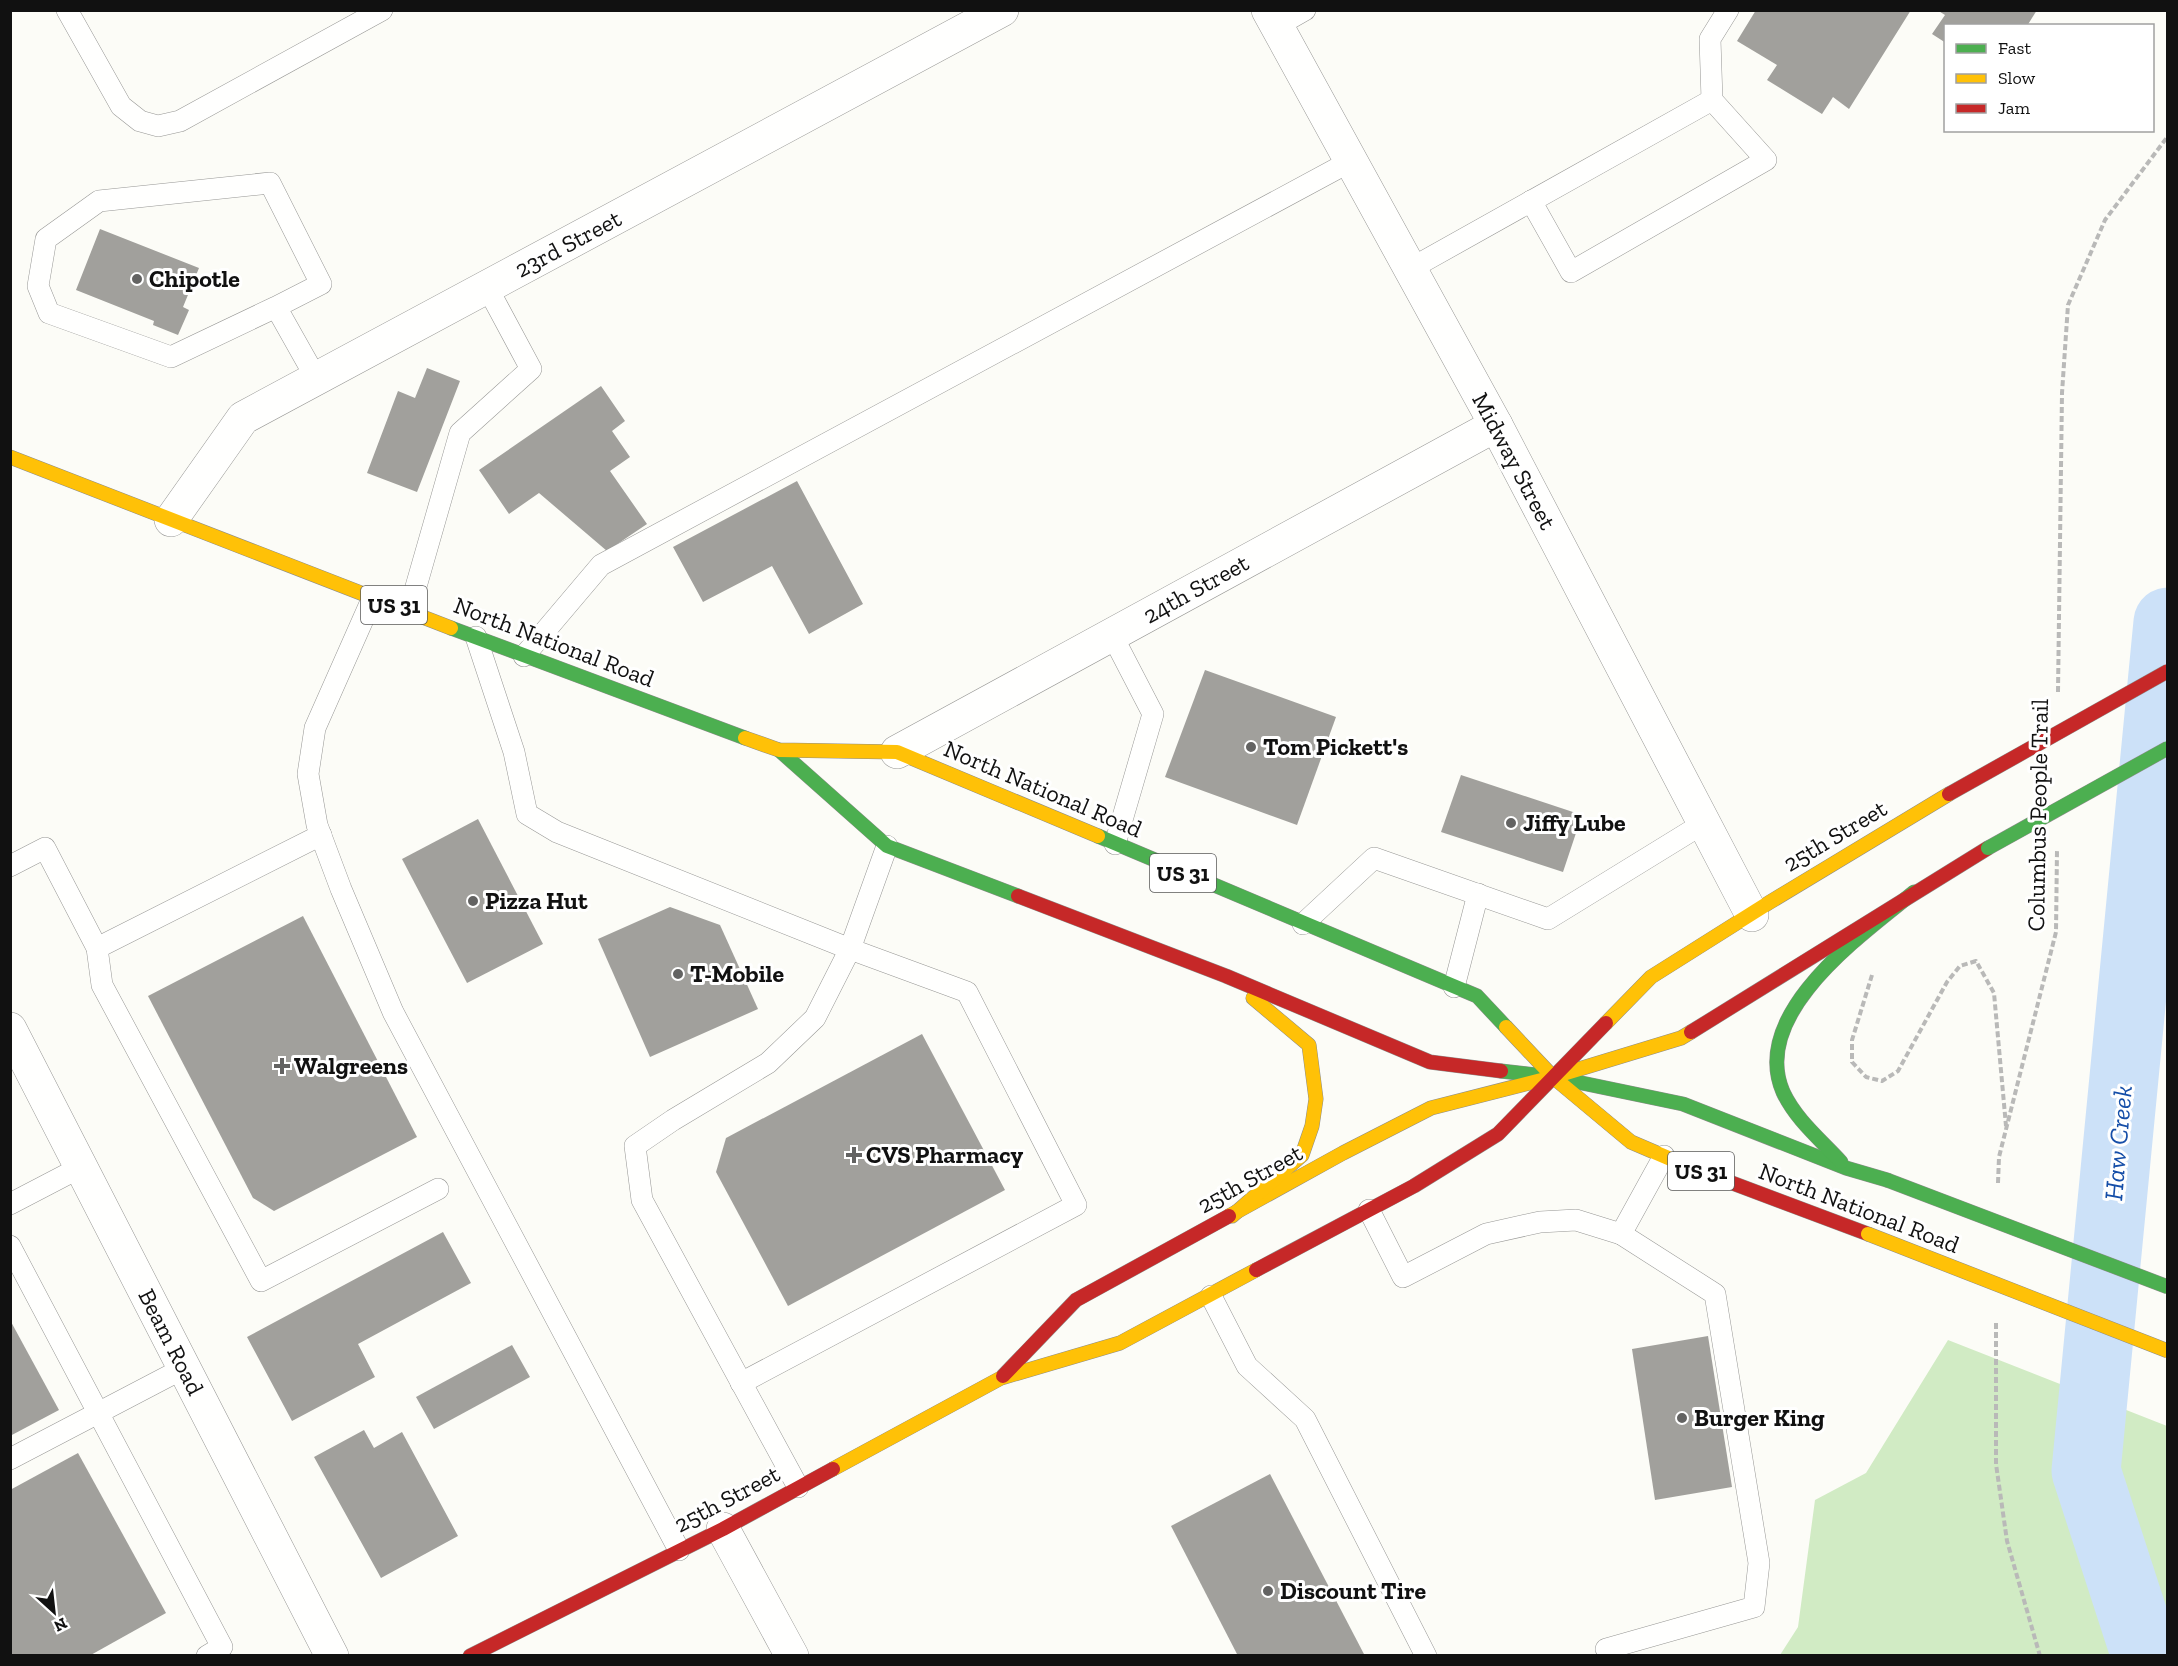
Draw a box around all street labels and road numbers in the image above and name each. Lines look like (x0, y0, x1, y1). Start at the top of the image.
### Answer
street label: 23rd Street (510, 203, 626, 284)
street label: Midway Street (1466, 387, 1563, 534)
street label: 24th Street (1138, 548, 1254, 629)
road number: US 31 (361, 586, 427, 624)
street label: North National Road (450, 590, 659, 693)
street label: Columbus People Trail (2021, 698, 2054, 932)
street label: North National Road (940, 734, 1147, 843)
street label: 25th Street (1778, 793, 1892, 878)
road number: US 31 (1150, 854, 1216, 892)
street label: 25th Street (1192, 1138, 1307, 1219)
road number: US 31 (1668, 1152, 1734, 1190)
street label: North National Road (1755, 1156, 1964, 1259)
street label: Beam Road (132, 1284, 211, 1400)
street label: 25th Street (669, 1459, 785, 1538)

